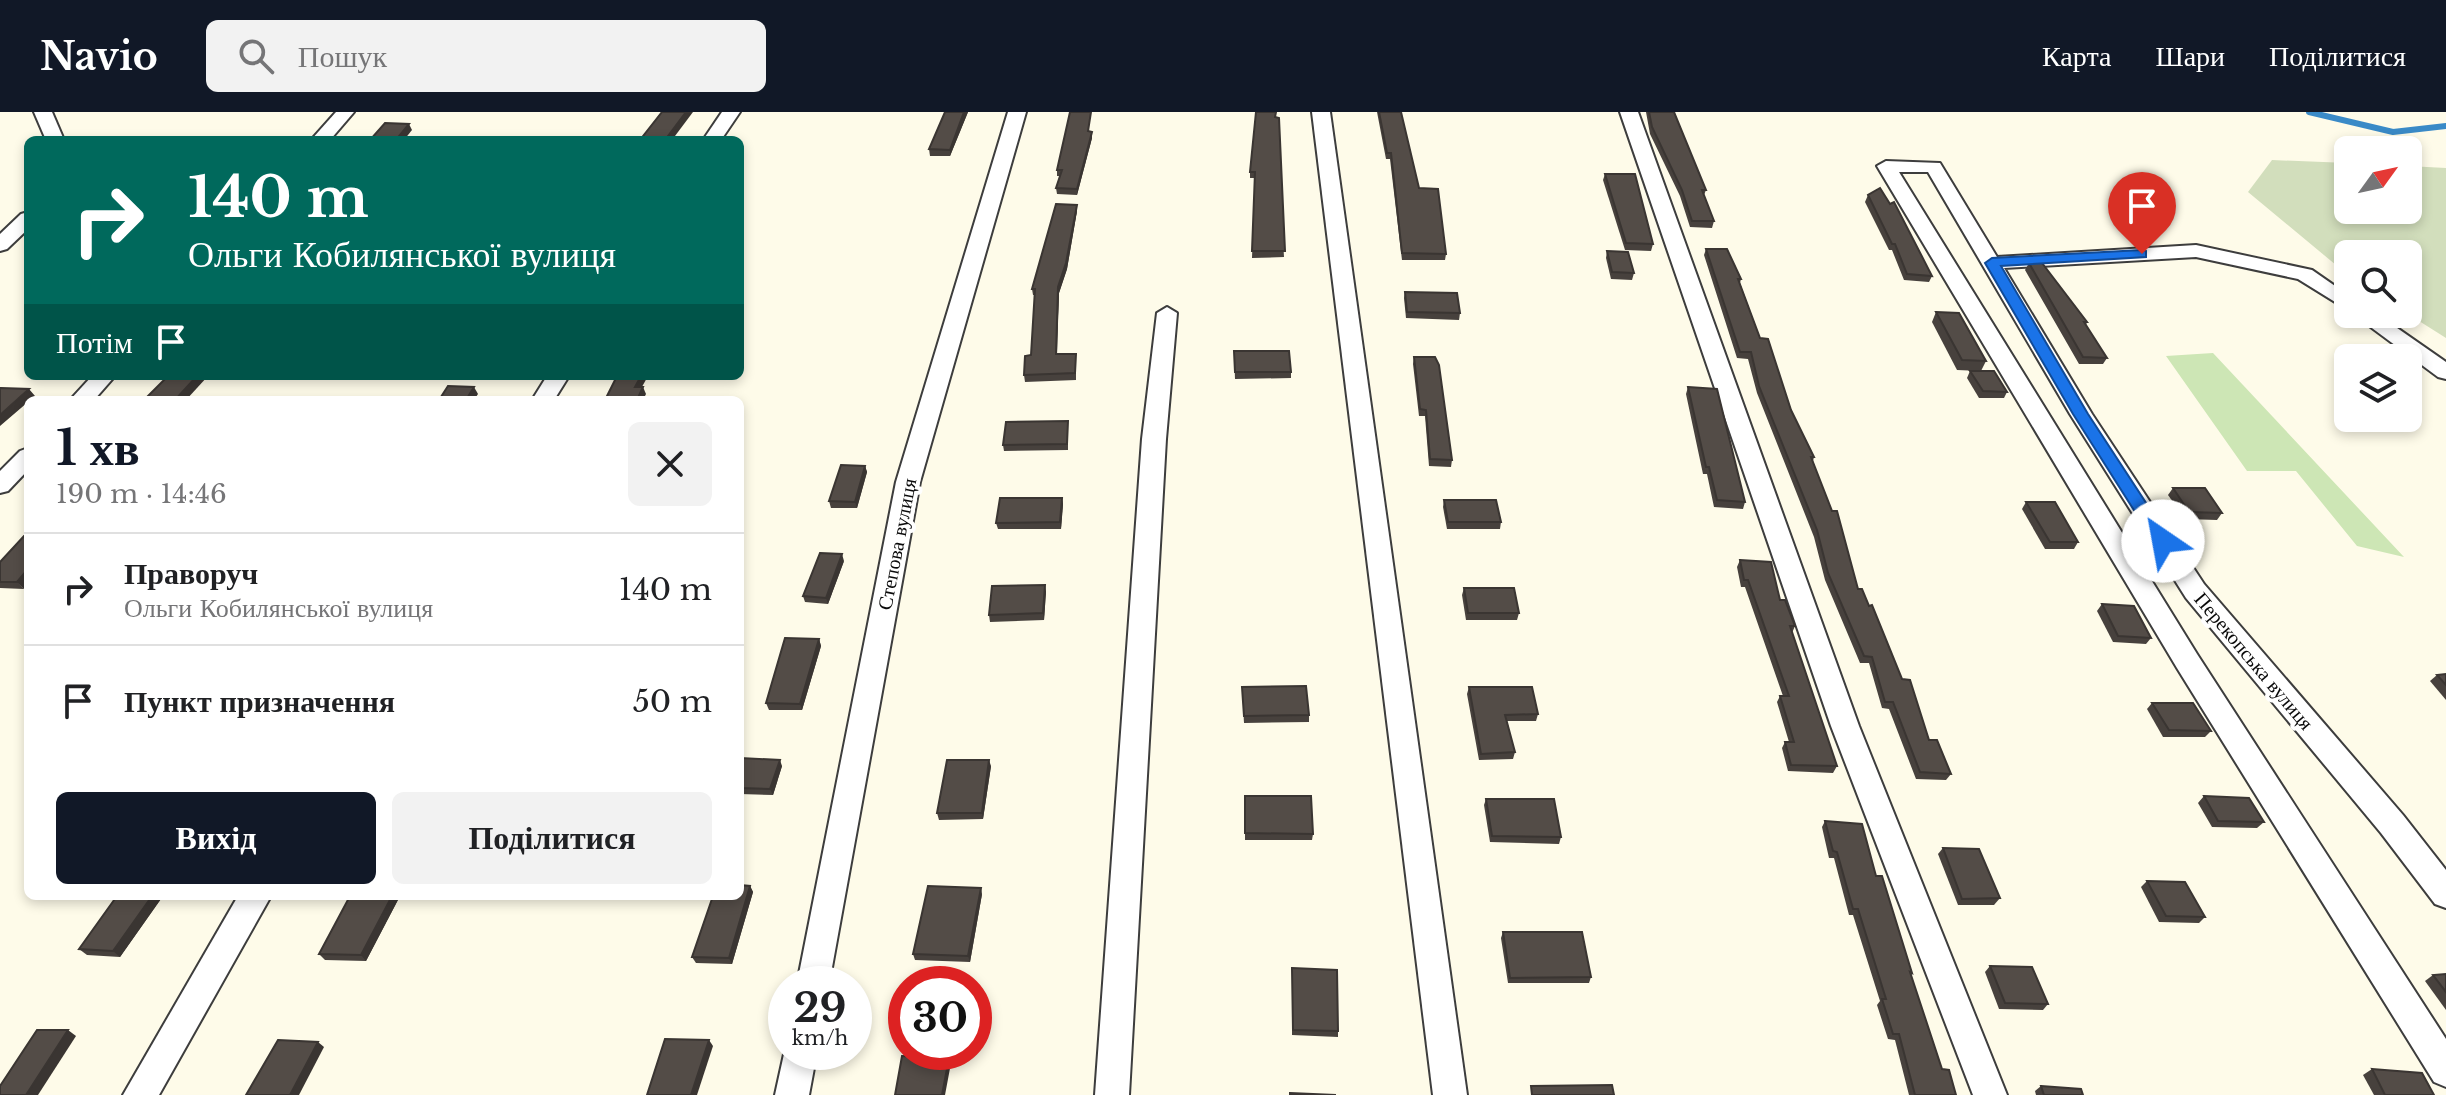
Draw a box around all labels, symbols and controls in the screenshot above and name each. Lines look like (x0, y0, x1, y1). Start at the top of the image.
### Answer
search box (206, 20, 766, 92)
text: Navio (40, 33, 158, 80)
icon: search (234, 34, 278, 78)
text: Пошук (298, 38, 387, 75)
text: Карта (2042, 39, 2111, 74)
text: Шари (2155, 39, 2225, 74)
text: Поділитися (2269, 39, 2406, 74)
north arrow (2334, 136, 2422, 224)
map controls (2334, 136, 2422, 432)
text: 140 m (188, 163, 369, 232)
icon: right (56, 168, 160, 272)
pin (2108, 172, 2176, 254)
icon: arrive (2120, 184, 2164, 228)
text: Ольги Кобилянської вулиця (188, 232, 616, 277)
button: search (2334, 240, 2422, 328)
icon: arrive (149, 320, 193, 364)
text: Потім (56, 324, 133, 361)
button: layers (2334, 344, 2422, 432)
text: 1 хв (56, 418, 140, 478)
button: close (628, 422, 712, 506)
street label: Степова вулиця (872, 476, 922, 612)
text: 190 m · 14:46 (56, 478, 227, 510)
position arrow (2121, 499, 2205, 583)
text: Праворуч (124, 555, 258, 592)
icon: right (56, 567, 100, 611)
text: 140 m (619, 571, 712, 608)
street label: Перекопська вулиця (2189, 587, 2319, 735)
text: Ольги Кобилянської вулиця (124, 592, 433, 624)
icon: arrive (56, 679, 100, 723)
text: Пункт призначення (124, 683, 395, 720)
text: 50 m (633, 683, 712, 720)
button: Вихід (56, 792, 376, 884)
button: Поділитися (392, 792, 712, 884)
speed limit sign: 30 (888, 966, 992, 1070)
text: 29 (794, 983, 847, 1033)
text: km/h (792, 1026, 848, 1050)

